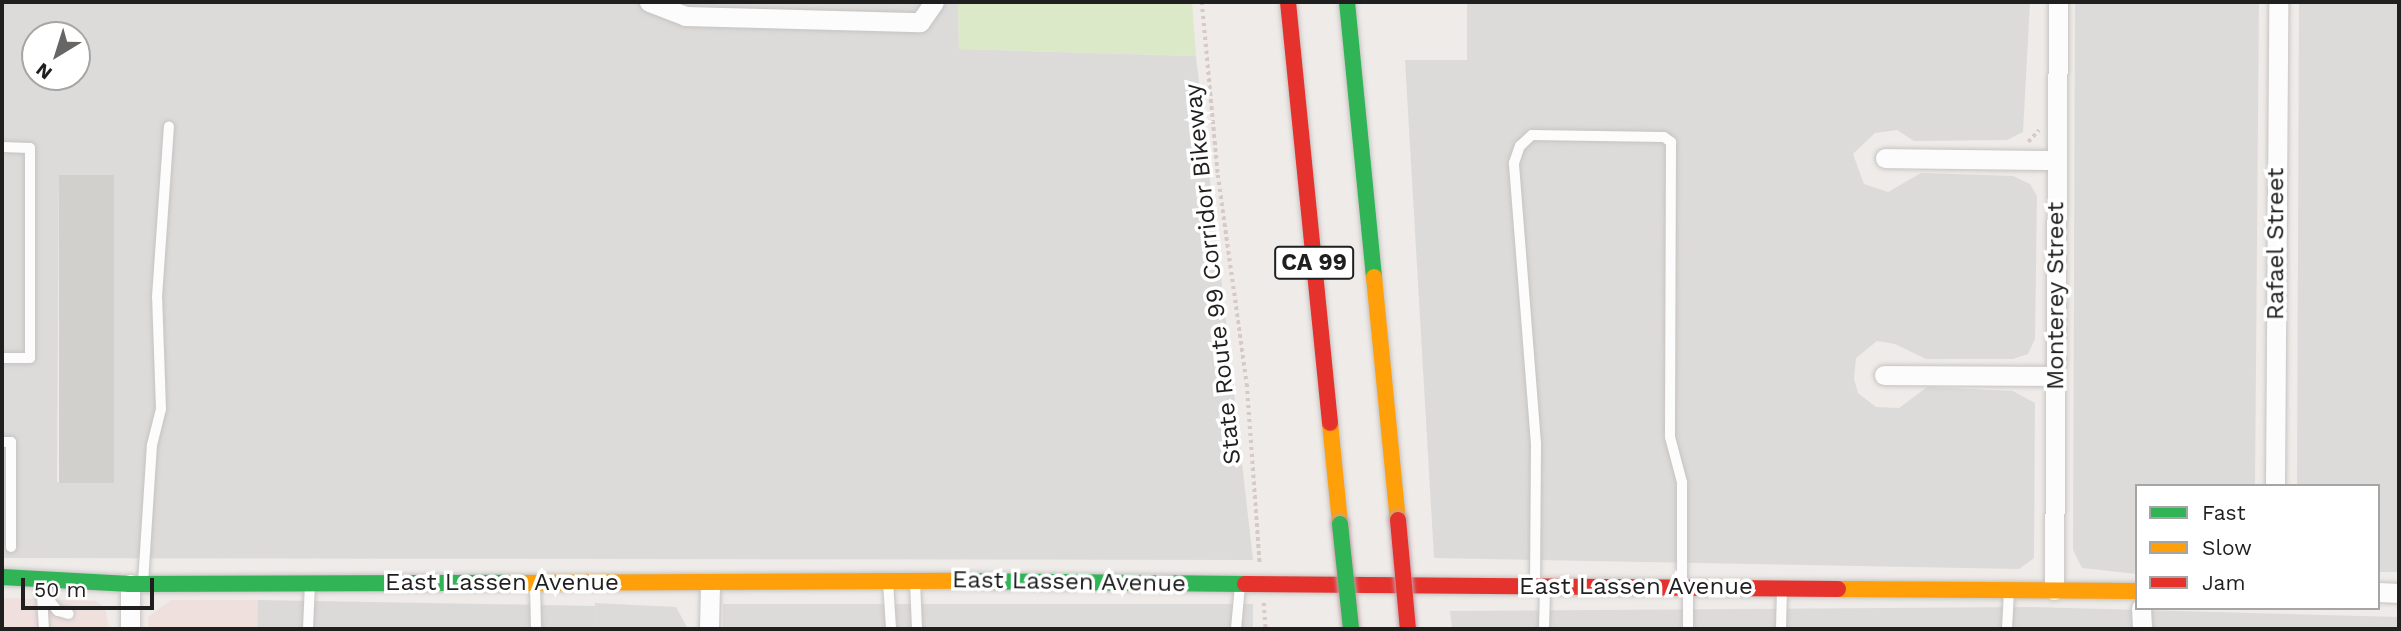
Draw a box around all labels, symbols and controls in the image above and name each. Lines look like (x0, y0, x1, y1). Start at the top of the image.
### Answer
north arrow (21, 21, 91, 91)
text: N (31, 58, 57, 85)
street label: State Route 99 Corridor Bikeway (1179, 82, 1247, 466)
street label: Rafael Street (2262, 167, 2290, 321)
street label: Monterey Street (2042, 202, 2070, 390)
road number: CA 99 (1274, 244, 1354, 282)
legend (2135, 484, 2380, 610)
text: Fast (2202, 500, 2246, 525)
text: Slow (2202, 535, 2252, 560)
scale bar (24, 564, 158, 608)
street label: East Lassen Avenue (951, 566, 1187, 598)
street label: East Lassen Avenue (385, 569, 619, 597)
text: Jam (2202, 570, 2245, 595)
street label: East Lassen Avenue (1519, 573, 1753, 601)
text: 50 m (34, 577, 86, 602)

